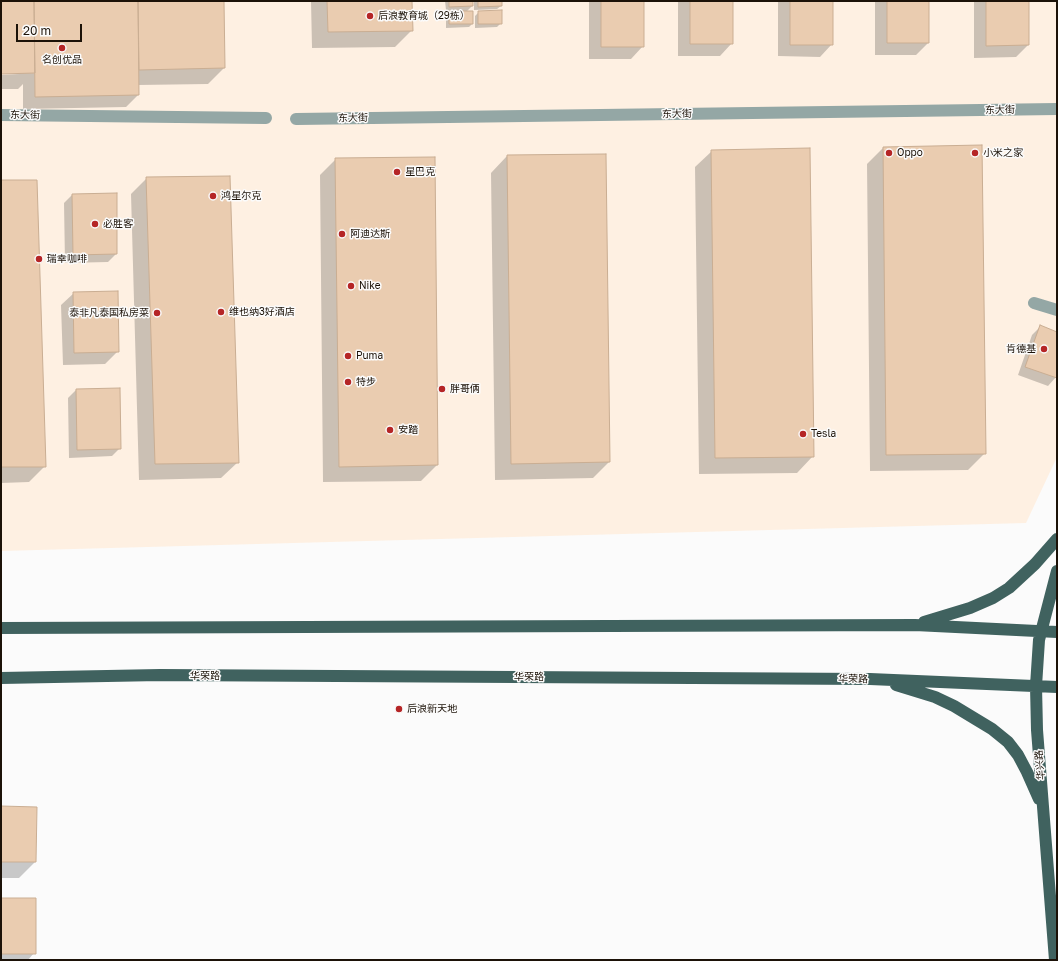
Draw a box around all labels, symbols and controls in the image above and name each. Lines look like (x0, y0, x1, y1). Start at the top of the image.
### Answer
place label: 后浪教育城（29栋） (378, 10, 470, 22)
marker: 后浪教育城（29栋） (365, 11, 375, 21)
scale bar (18, 16, 84, 42)
text: 20 m (23, 23, 51, 38)
marker: 名创优品 (57, 43, 67, 53)
place label: 名创优品 (42, 54, 82, 66)
street label: 东大街 (985, 104, 1015, 116)
street label: 东大街 (662, 108, 692, 120)
street label: 东大街 (10, 109, 40, 121)
street label: 东大街 (338, 112, 368, 124)
place label: Oppo (897, 147, 923, 159)
place label: 小米之家 (983, 147, 1023, 159)
marker: Oppo (884, 148, 894, 158)
marker: 小米之家 (970, 148, 980, 158)
place label: 星巴克 (405, 166, 435, 178)
marker: 星巴克 (392, 167, 402, 177)
place label: 鸿星尔克 (221, 190, 261, 202)
marker: 鸿星尔克 (208, 191, 218, 201)
place label: 必胜客 (103, 218, 133, 230)
marker: 必胜客 (90, 219, 100, 229)
place label: 阿迪达斯 (350, 228, 390, 240)
marker: 阿迪达斯 (337, 229, 347, 239)
place label: 瑞幸咖啡 (47, 253, 87, 265)
marker: 瑞幸咖啡 (34, 254, 44, 264)
place label: Nike (359, 280, 381, 292)
marker: Nike (346, 281, 356, 291)
place label: 维也纳3好酒店 (229, 306, 295, 318)
place label: 泰非凡泰国私房菜 (69, 307, 149, 319)
marker: 维也纳3好酒店 (216, 307, 226, 317)
marker: 泰非凡泰国私房菜 (152, 308, 162, 318)
place label: 肯德基 (1006, 343, 1036, 355)
marker: 肯德基 (1039, 344, 1049, 354)
place label: Puma (356, 350, 383, 362)
marker: Puma (343, 351, 353, 361)
place label: 特步 (356, 376, 376, 388)
marker: 特步 (343, 377, 353, 387)
place label: 胖哥俩 (450, 383, 480, 395)
marker: 胖哥俩 (437, 384, 447, 394)
place label: 安踏 (398, 424, 418, 436)
marker: 安踏 (385, 425, 395, 435)
place label: Tesla (811, 428, 836, 440)
marker: Tesla (798, 429, 808, 439)
street label: 华荣路 (190, 670, 220, 682)
street label: 华荣路 (514, 671, 544, 683)
street label: 华荣路 (838, 673, 868, 685)
place label: 后浪新天地 (407, 703, 457, 715)
marker: 后浪新天地 (394, 704, 404, 714)
street label: 华兴路 (1033, 750, 1047, 780)

